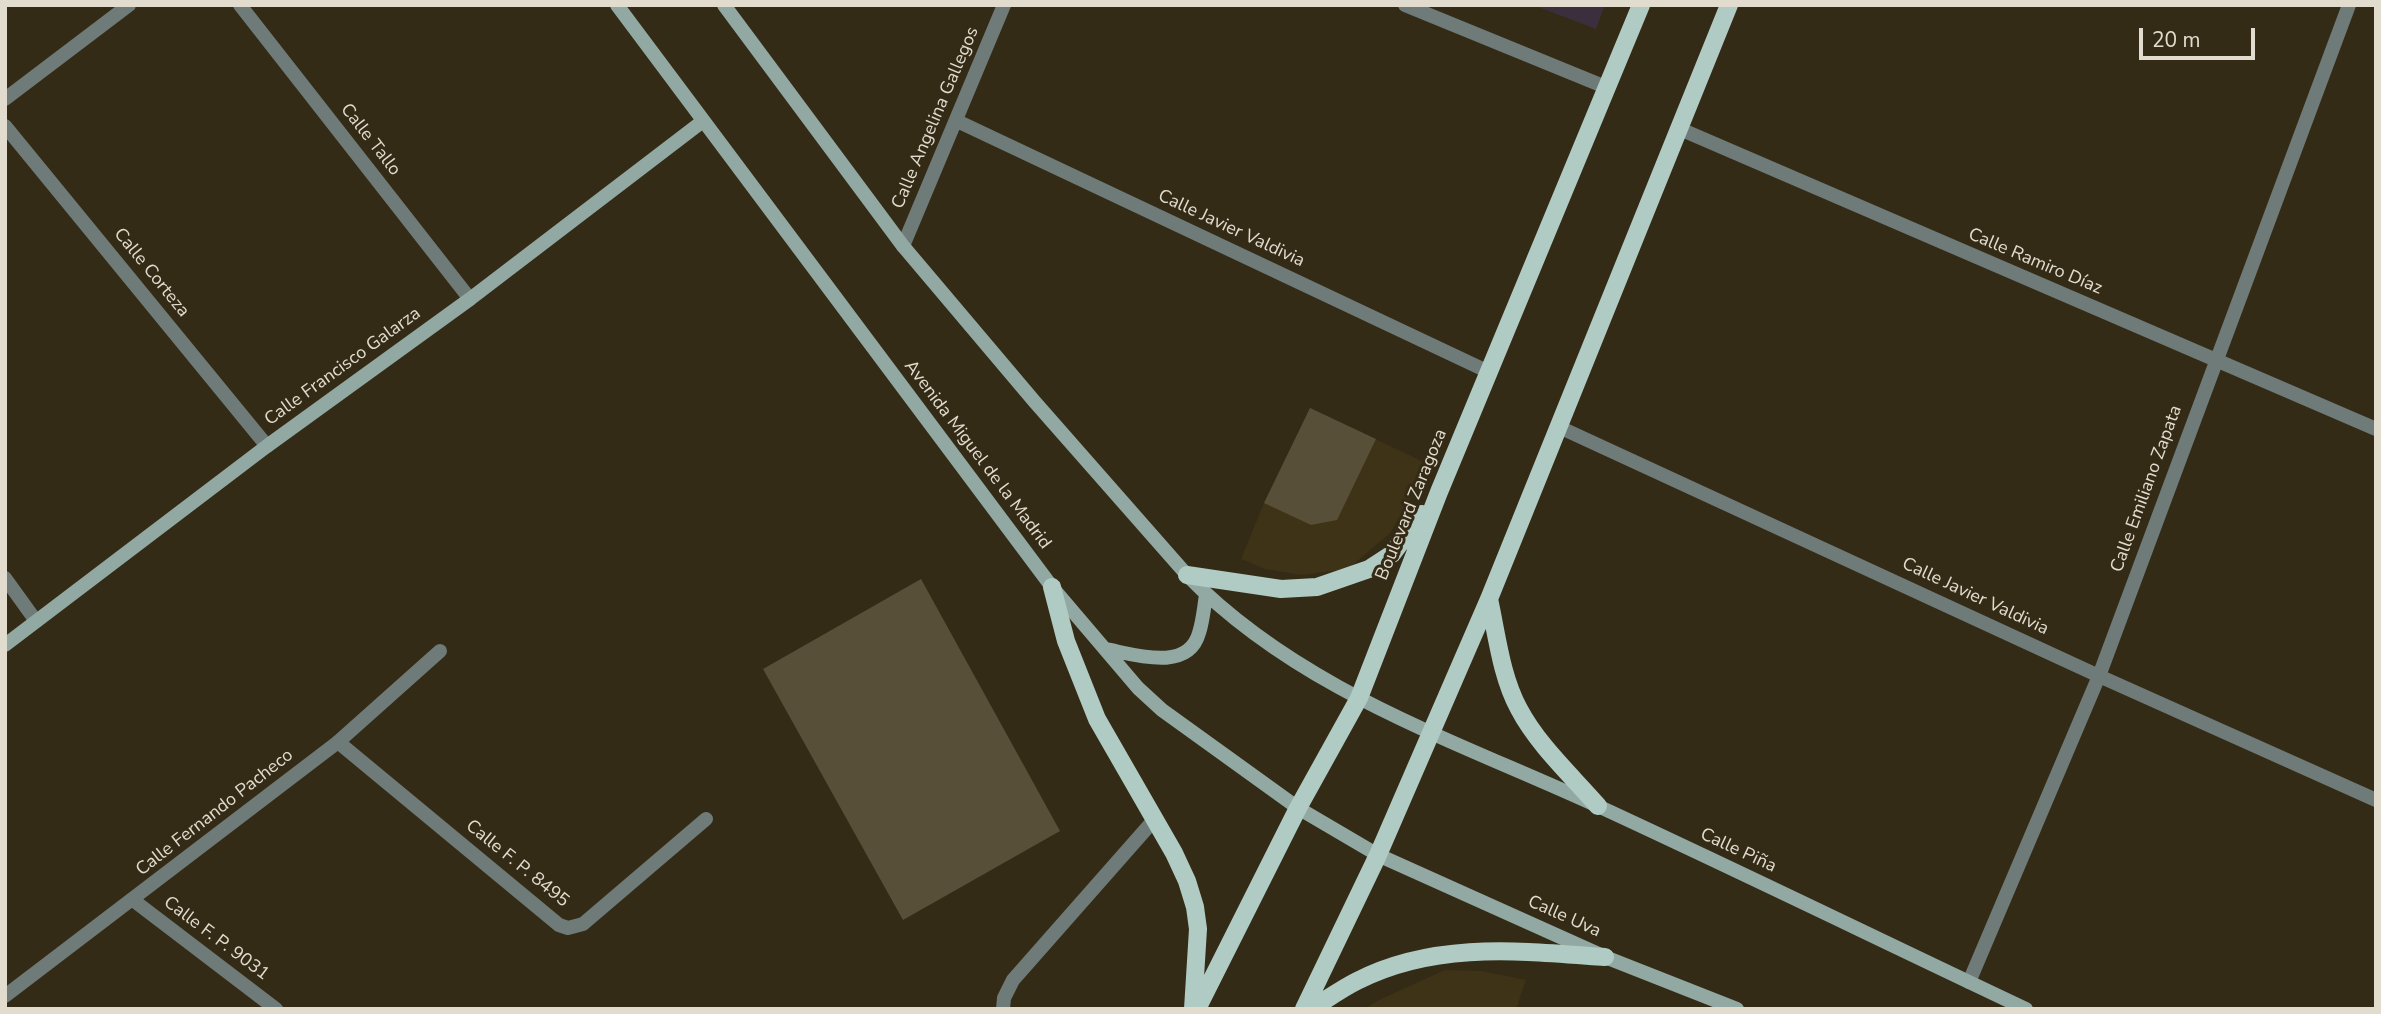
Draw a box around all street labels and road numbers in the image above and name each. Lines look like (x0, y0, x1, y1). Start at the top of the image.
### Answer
street label: Calle Angelina Gallegos (888, 24, 984, 212)
street label: Calle Tallo (335, 100, 405, 180)
street label: Calle Javier Valdivia (1154, 186, 1308, 272)
street label: Calle Corteza (109, 224, 193, 322)
street label: Calle Ramiro Díaz (1965, 224, 2105, 300)
street label: Calle Francisco Galarza (261, 303, 425, 431)
street label: Avenida Miguel de la Madrid (899, 356, 1055, 554)
street label: Calle Emiliano Zapata (2107, 403, 2187, 575)
street label: Boulevard Zaragoza (1372, 426, 1452, 584)
street label: Calle Javier Valdivia (1898, 554, 2052, 640)
street label: Calle Fernando Pacheco (132, 745, 298, 881)
street label: Calle F. P. 8495 (461, 816, 573, 912)
street label: Calle Piña (1697, 824, 1779, 878)
street label: Calle Uva (1524, 891, 1604, 943)
street label: Calle F. P. 9031 (159, 892, 273, 986)

